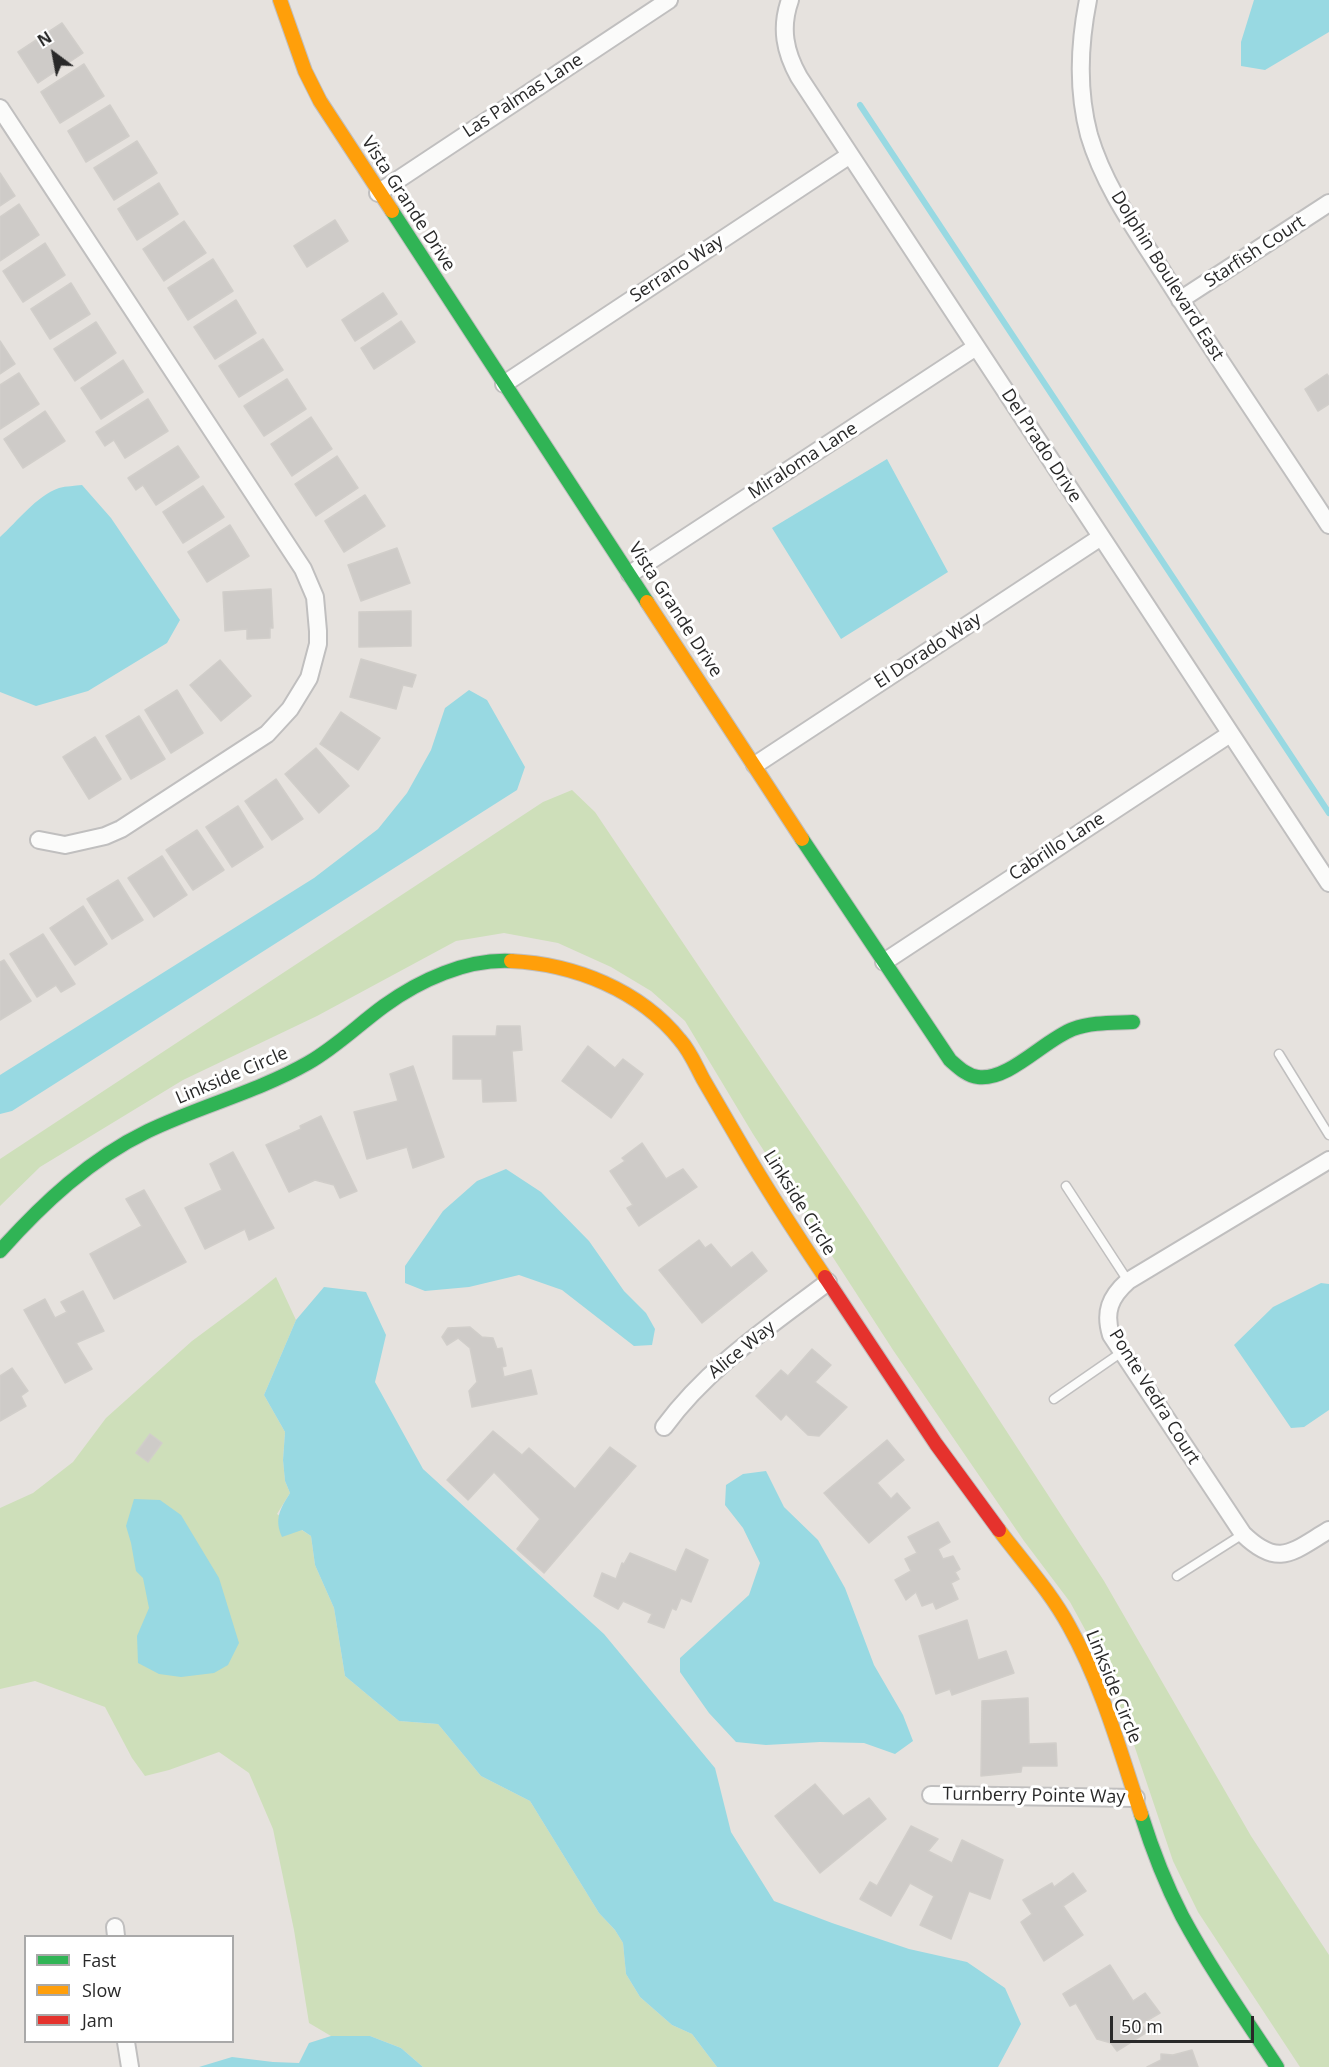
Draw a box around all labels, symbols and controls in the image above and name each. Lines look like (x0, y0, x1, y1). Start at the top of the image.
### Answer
north arrow (24, 24, 84, 84)
text: N (33, 26, 56, 52)
street label: Las Palmas Lane (459, 49, 587, 143)
street label: Vista Grande Drive (356, 133, 460, 275)
street label: Dolphin Boulevard East (1106, 187, 1228, 365)
street label: Starfish Court (1201, 211, 1309, 293)
street label: Serrano Way (626, 231, 728, 307)
street label: Del Prado Drive (996, 385, 1086, 507)
street label: Miraloma Lane (745, 418, 861, 504)
street label: Vista Grande Drive (623, 539, 727, 681)
street label: El Dorado Way (871, 609, 985, 693)
street label: Cabrillo Lane (1005, 808, 1109, 886)
street label: Linkside Circle (173, 1043, 291, 1109)
street label: Linkside Circle (758, 1146, 840, 1260)
street label: Alice Way (704, 1317, 780, 1383)
street label: Ponte Vedra Court (1104, 1326, 1204, 1468)
street label: Linkside Circle (1081, 1627, 1145, 1747)
street label: Turnberry Pointe Way (942, 1784, 1126, 1808)
legend (24, 1935, 234, 2043)
text: Fast (82, 1948, 116, 1972)
text: Slow (82, 1978, 121, 2002)
scale bar (1113, 2004, 1257, 2042)
text: Jam (82, 2008, 114, 2032)
text: 50 m (1121, 2014, 1163, 2038)

